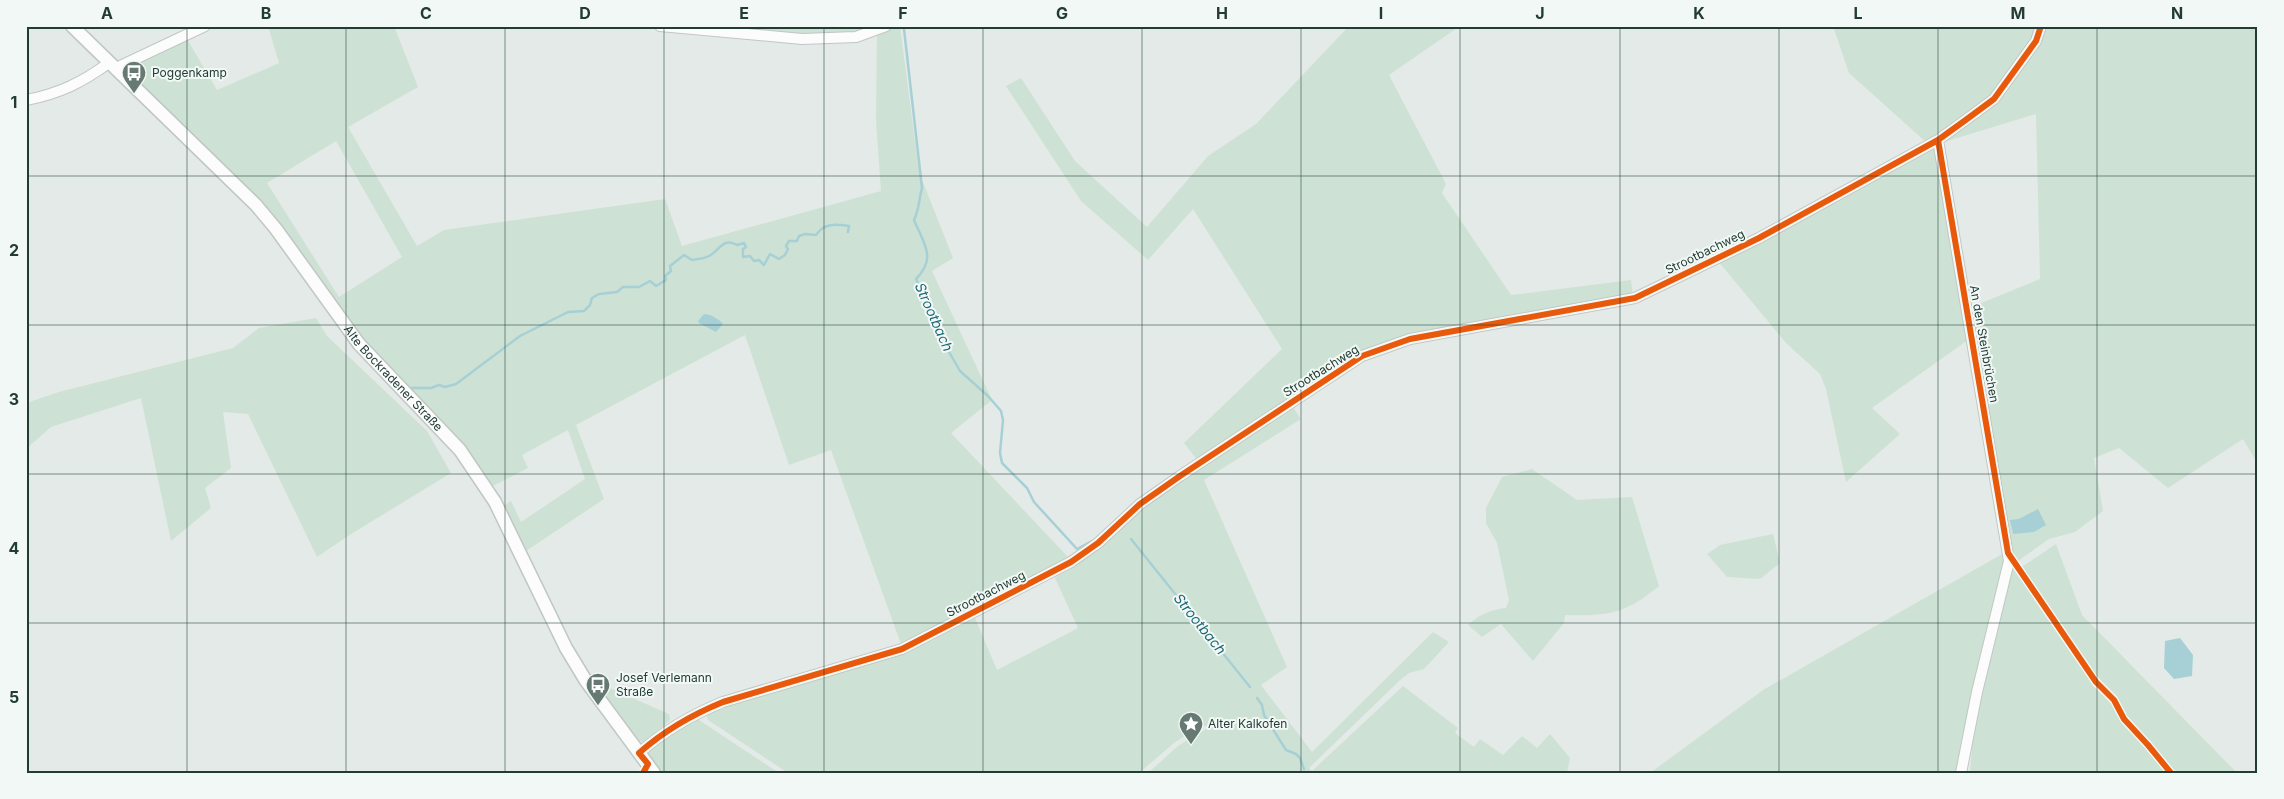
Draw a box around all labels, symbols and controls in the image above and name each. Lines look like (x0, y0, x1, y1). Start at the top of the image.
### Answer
text: A (101, 3, 113, 23)
text: B (261, 3, 271, 23)
text: C (420, 3, 432, 23)
text: D (579, 3, 591, 23)
text: E (739, 3, 749, 23)
text: F (898, 3, 908, 23)
text: G (1056, 3, 1068, 23)
text: H (1216, 3, 1228, 23)
text: I (1379, 3, 1383, 23)
text: J (1535, 3, 1545, 23)
text: K (1693, 3, 1705, 23)
text: L (1853, 3, 1863, 23)
text: M (2011, 3, 2025, 23)
text: N (2171, 3, 2183, 23)
bus stop icon: Poggenkamp (121, 60, 147, 94)
place label: Poggenkamp (152, 65, 227, 80)
text: 1 (11, 92, 17, 112)
street label: Strootbachweg (1663, 226, 1747, 277)
text: 2 (9, 240, 19, 260)
water label: Strootbach (912, 280, 957, 354)
street label: An den Steinbrüchen (1967, 284, 2002, 404)
street label: Alte Bockradener Straße (341, 322, 446, 434)
street label: Strootbachweg (1280, 341, 1361, 400)
text: 3 (9, 389, 19, 409)
text: 4 (9, 538, 20, 558)
street label: Strootbachweg (944, 567, 1028, 620)
water label: Strootbach (1171, 590, 1230, 658)
place label: Josef Verlemann Straße (616, 670, 712, 699)
bus stop icon: Josef Verlemann Straße (585, 672, 611, 706)
text: 5 (9, 687, 19, 707)
place icon: Alter Kalkofen (1178, 711, 1204, 745)
place label: Alter Kalkofen (1208, 716, 1287, 731)

